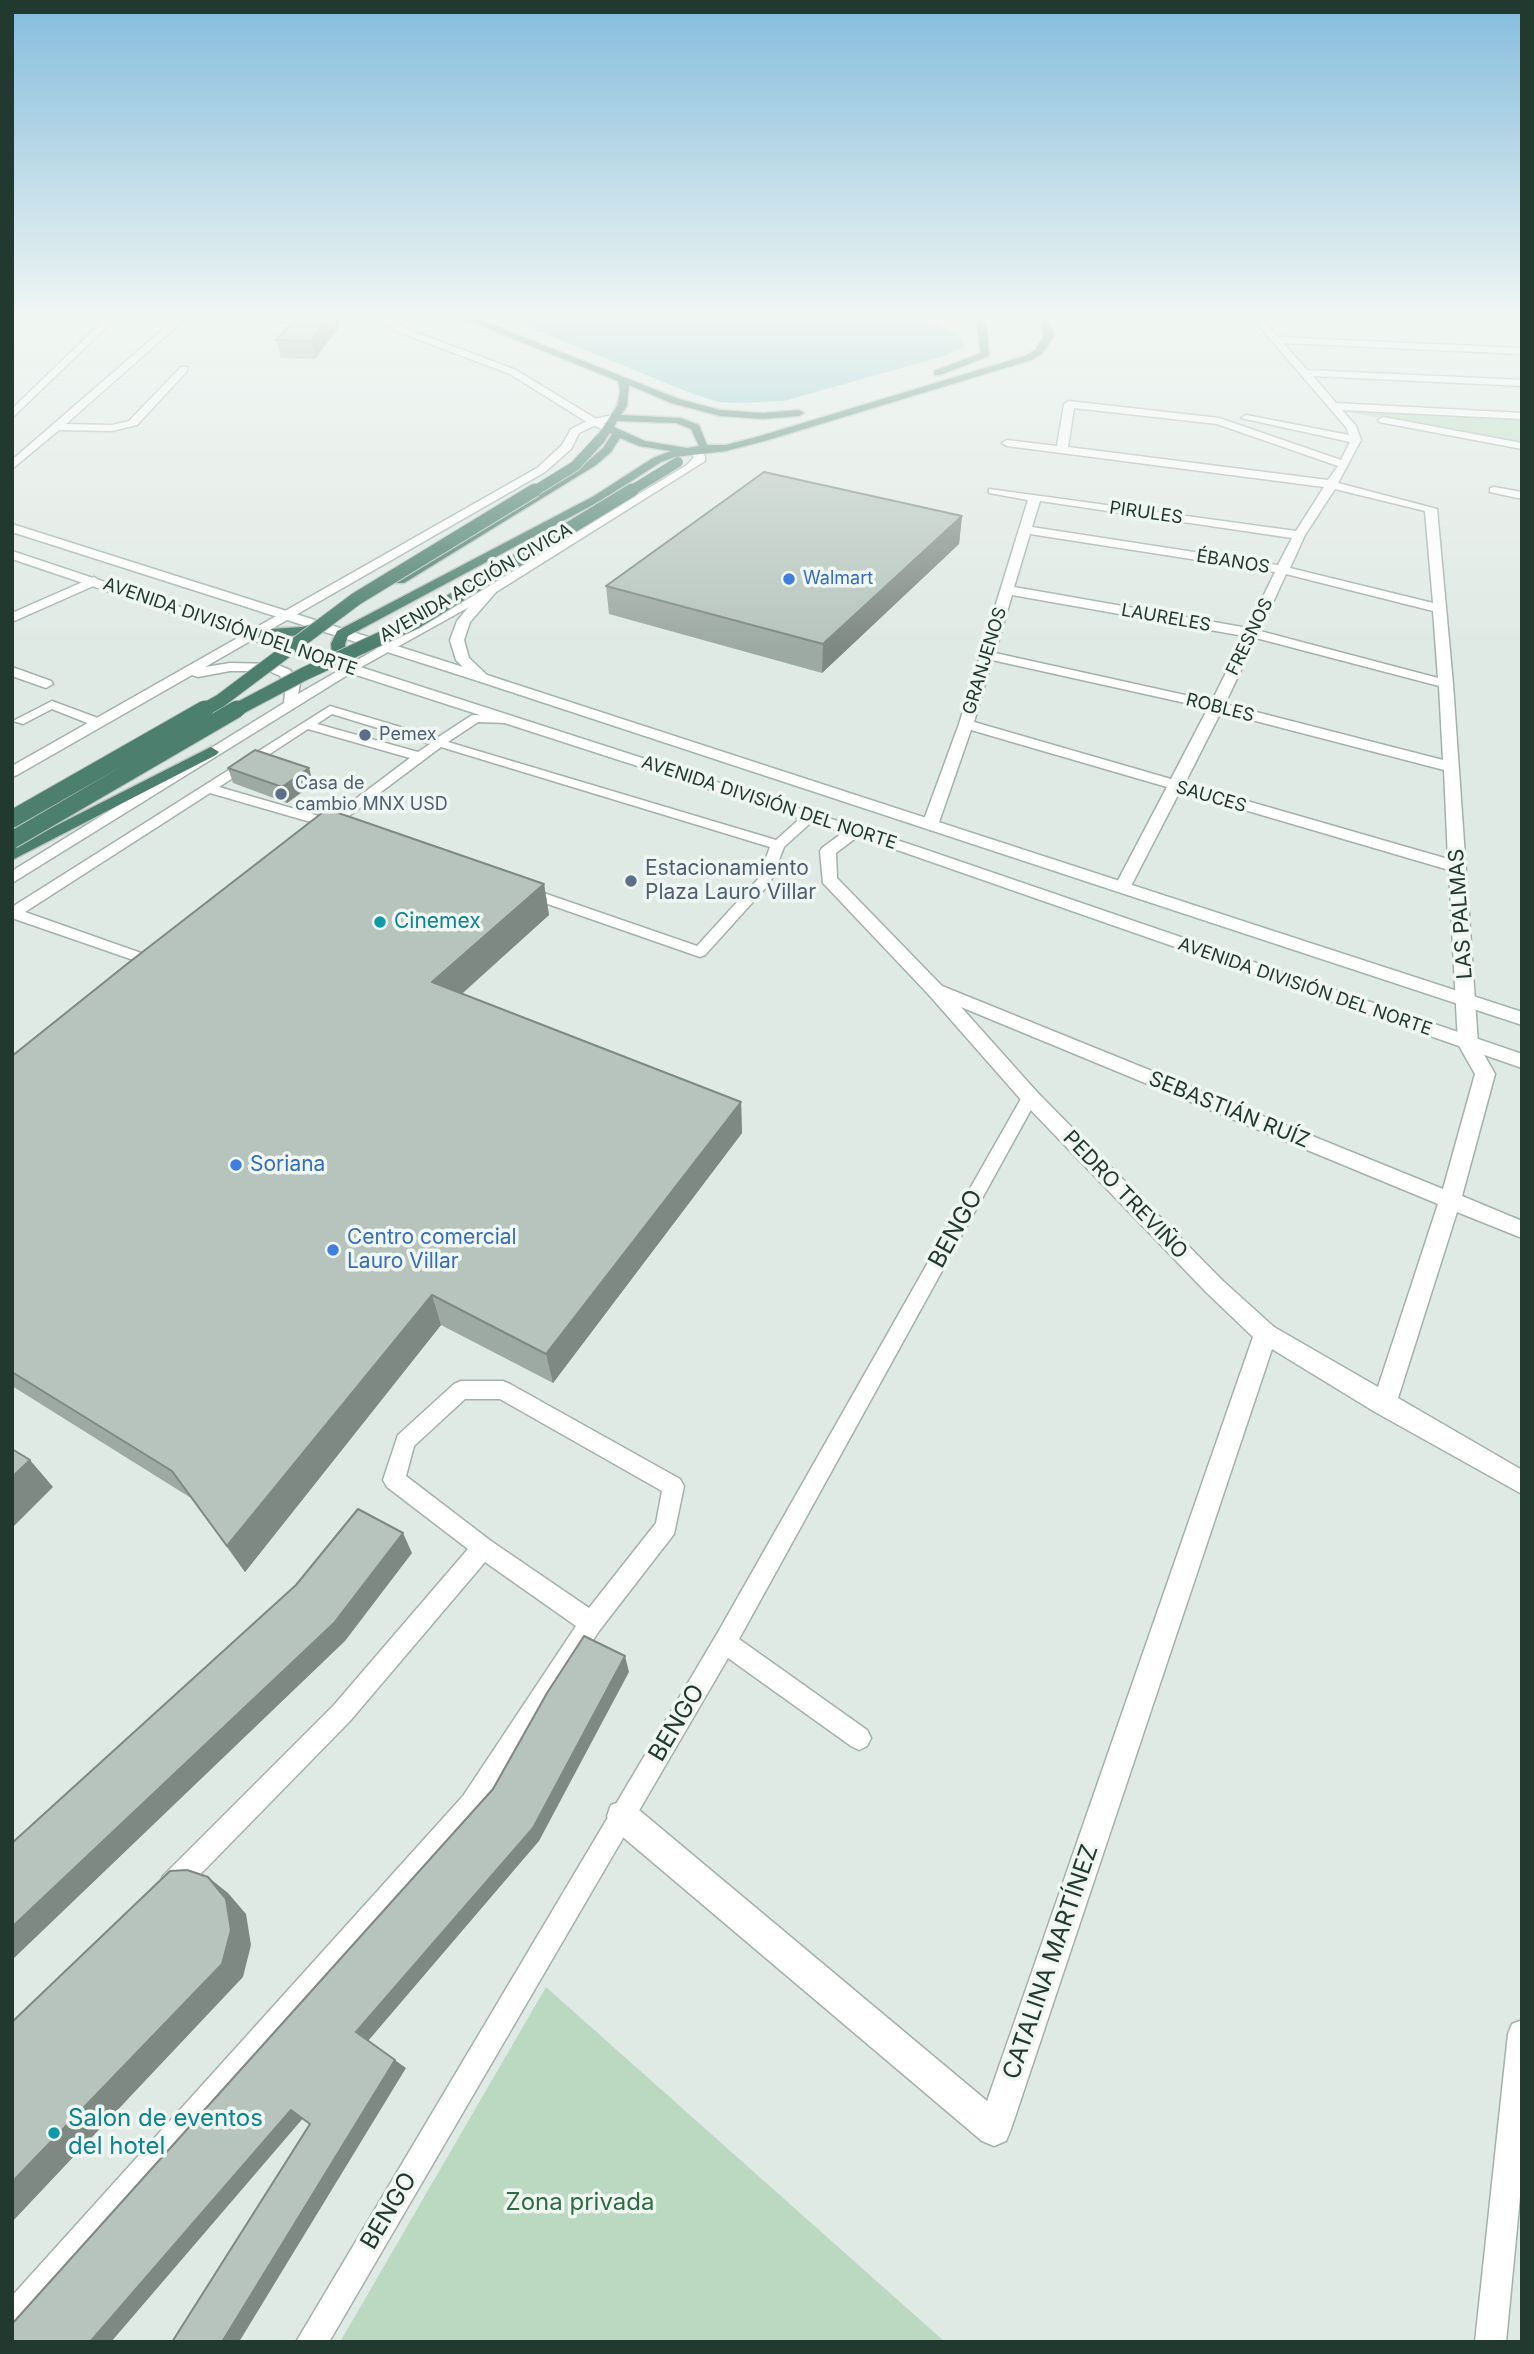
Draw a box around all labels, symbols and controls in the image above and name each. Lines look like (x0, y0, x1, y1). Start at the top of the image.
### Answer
street label: PIRULES (1108, 497, 1184, 529)
street label: AVENIDA ACCIÓN CIVICA (376, 519, 576, 647)
street label: ÉBANOS (1195, 546, 1271, 578)
place label: Walmart (803, 568, 873, 590)
marker: Walmart (781, 571, 797, 587)
street label: AVENIDA DIVISIÓN DEL NORTE (100, 573, 360, 681)
street label: FRESNOS (1222, 595, 1278, 679)
street label: LAURELES (1120, 599, 1212, 637)
street label: GRANJENOS (958, 605, 1012, 717)
street label: ROBLES (1184, 689, 1256, 727)
place label: Pemex (379, 724, 437, 746)
marker: Pemex (357, 727, 373, 743)
street label: AVENIDA DIVISIÓN DEL NORTE (639, 751, 899, 855)
place label: Casa de cambio MNX USD (295, 773, 448, 816)
street label: SAUCES (1173, 777, 1249, 817)
marker: Casa de cambio MNX USD (273, 786, 289, 802)
street label: LAS PALMAS (1444, 848, 1478, 980)
place label: Estacionamiento Plaza Lauro Villar (645, 856, 816, 906)
marker: Estacionamiento Plaza Lauro Villar (623, 873, 639, 889)
place label: Cinemex (394, 909, 481, 935)
marker: Cinemex (372, 914, 388, 930)
street label: AVENIDA DIVISIÓN DEL NORTE (1175, 933, 1435, 1041)
street label: SEBASTIÁN RUÍZ (1145, 1066, 1313, 1154)
street label: PEDRO TREVIÑO (1057, 1126, 1193, 1264)
place label: Soriana (250, 1152, 325, 1178)
marker: Soriana (228, 1157, 244, 1173)
street label: BENGO (923, 1185, 989, 1273)
place label: Centro comercial Lauro Villar (347, 1225, 517, 1275)
marker: Centro comercial Lauro Villar (325, 1242, 341, 1258)
street label: BENGO (643, 1679, 711, 1767)
street label: CATALINA MARTÍNEZ (997, 1841, 1105, 2083)
place label: Salon de eventos del hotel (68, 2105, 263, 2161)
marker: Salon de eventos del hotel (46, 2125, 62, 2141)
street label: BENGO (355, 2167, 423, 2255)
park label: Zona privada (506, 2189, 654, 2217)

